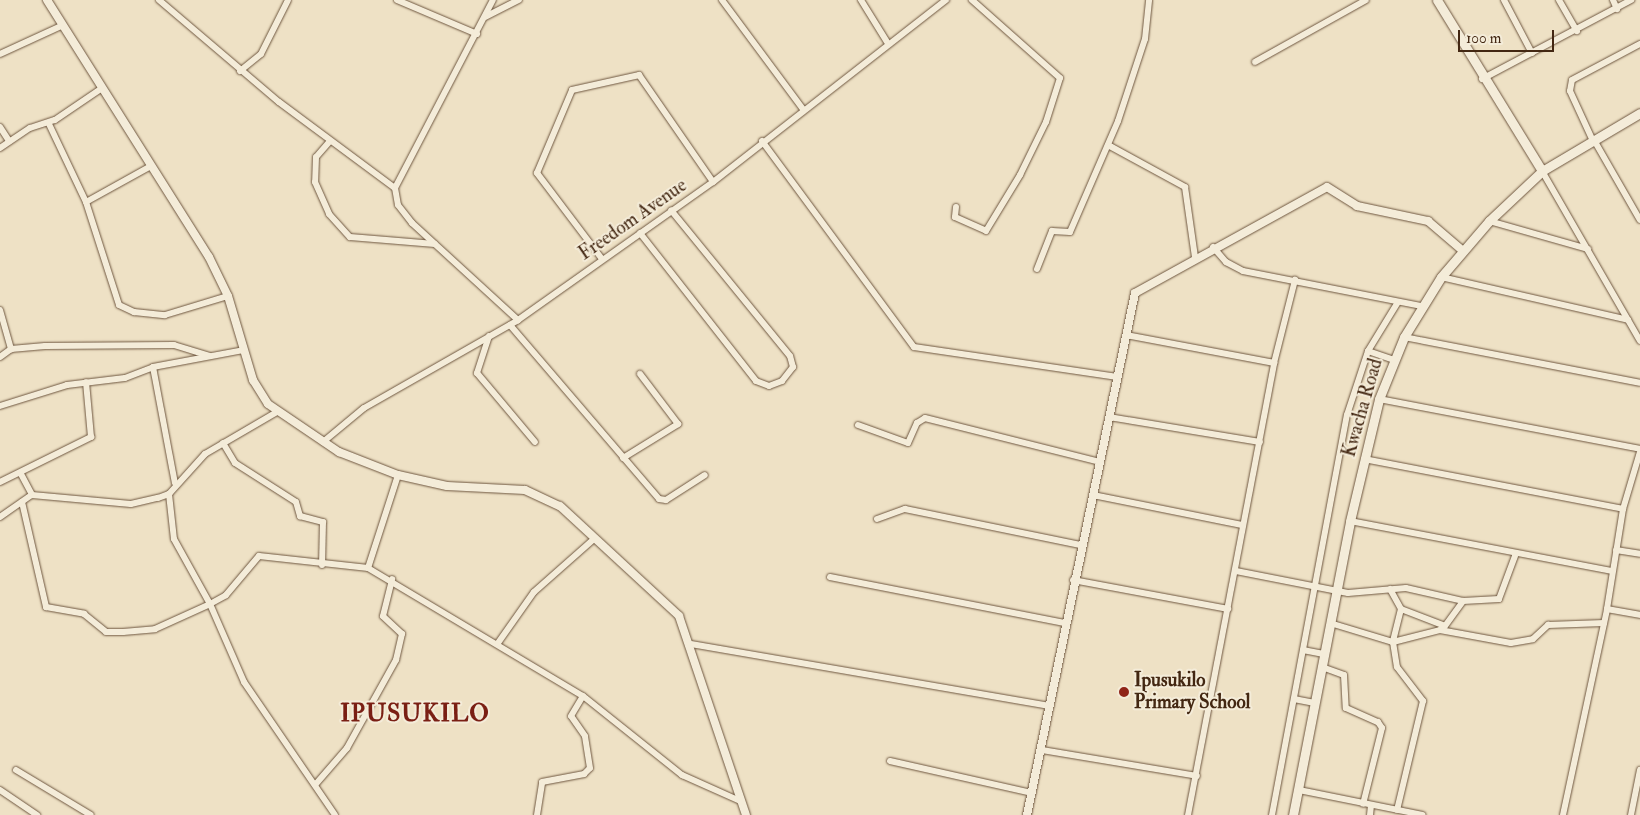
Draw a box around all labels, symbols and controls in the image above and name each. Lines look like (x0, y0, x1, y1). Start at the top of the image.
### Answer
scale bar (1460, 20, 1556, 52)
text: 100 m (1466, 29, 1501, 48)
street label: Freedom Avenue (575, 174, 691, 266)
street label: Kwacha Road (1338, 356, 1388, 460)
place label: Ipusukilo Primary School (1134, 670, 1250, 714)
marker: Ipusukilo Primary School (1118, 686, 1130, 698)
district label: IPUSUKILO (339, 700, 491, 728)

